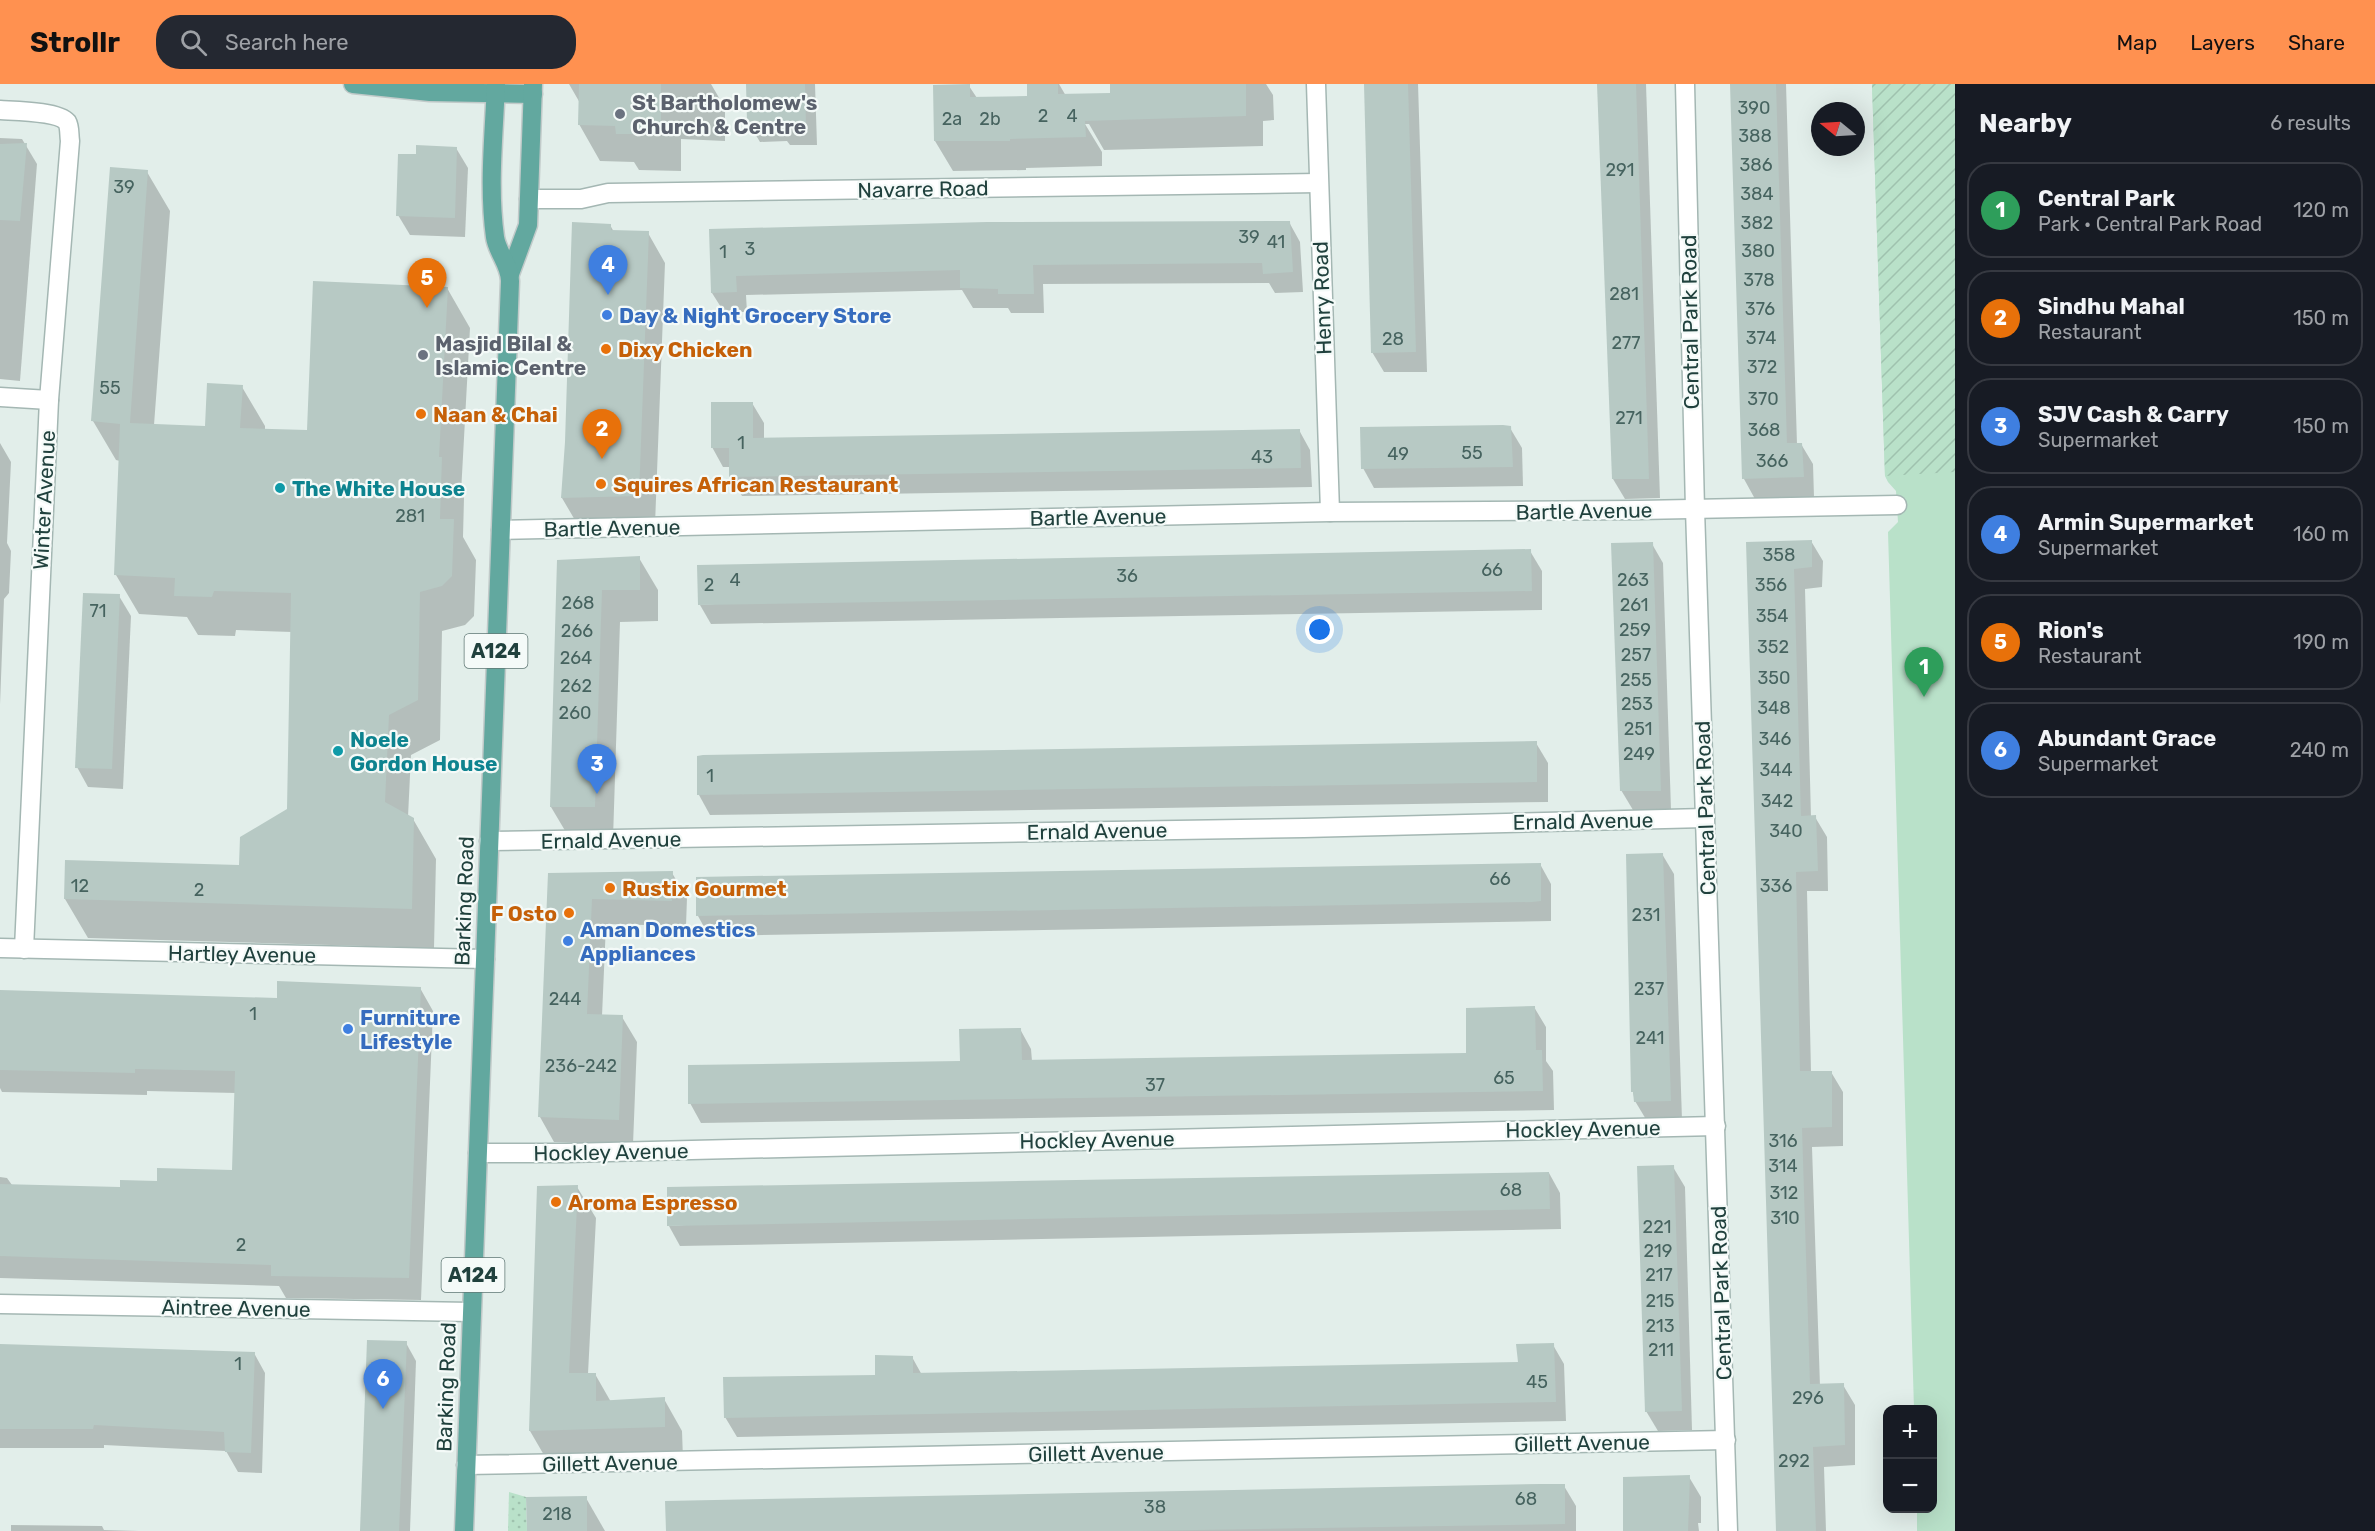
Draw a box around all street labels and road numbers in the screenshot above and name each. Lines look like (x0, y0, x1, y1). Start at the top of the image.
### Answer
street label: Navarre Road (857, 175, 989, 203)
street label: Central Park Road (1676, 235, 1704, 409)
street label: Henry Road (1308, 241, 1336, 355)
street label: Winter Avenue (28, 429, 60, 571)
street label: Bartle Avenue (1515, 497, 1653, 525)
street label: Bartle Avenue (1029, 503, 1167, 531)
street label: Bartle Avenue (543, 514, 681, 542)
road number: A124 (464, 634, 528, 668)
street label: Central Park Road (1689, 720, 1721, 896)
street label: Ernald Avenue (1512, 807, 1654, 835)
street label: Ernald Avenue (1026, 817, 1168, 845)
street label: Ernald Avenue (540, 826, 682, 854)
street label: Barking Road (449, 836, 479, 966)
street label: Hartley Avenue (168, 940, 316, 968)
street label: Hockley Avenue (1505, 1115, 1661, 1143)
street label: Hockley Avenue (1019, 1126, 1175, 1154)
street label: Hockley Avenue (533, 1138, 689, 1166)
street label: Central Park Road (1705, 1205, 1737, 1381)
road number: A124 (442, 1258, 504, 1292)
street label: Aintree Avenue (161, 1294, 311, 1322)
street label: Barking Road (431, 1322, 461, 1452)
street label: Gillett Avenue (1514, 1429, 1650, 1457)
street label: Gillett Avenue (1028, 1439, 1164, 1467)
street label: Gillett Avenue (542, 1449, 678, 1477)

